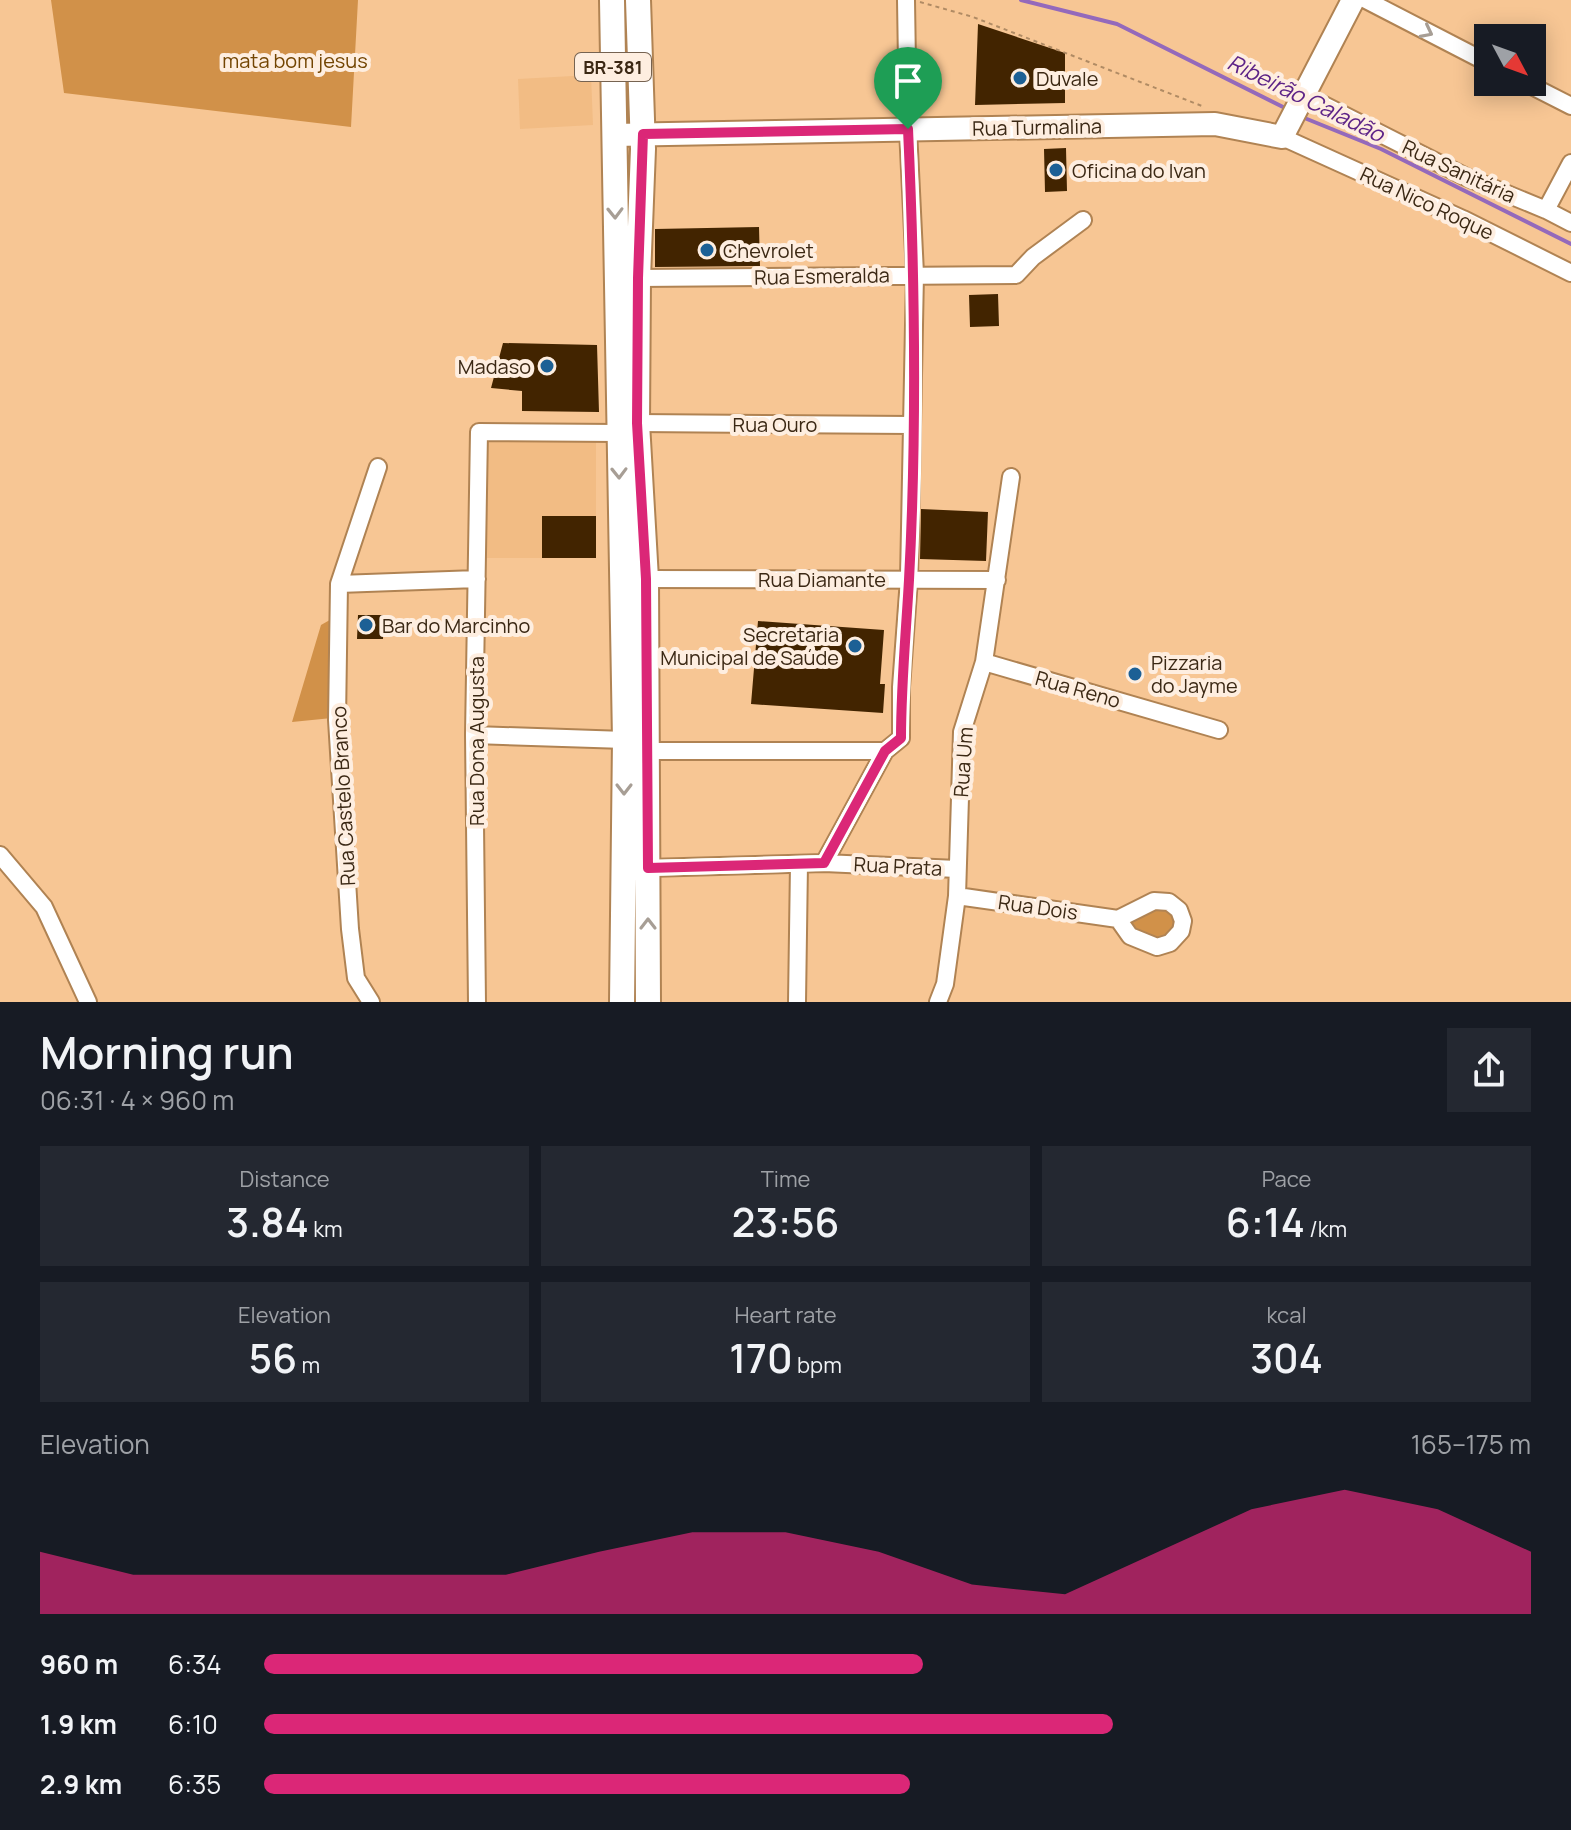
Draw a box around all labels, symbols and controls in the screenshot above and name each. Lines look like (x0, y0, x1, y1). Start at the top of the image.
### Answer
one-way arrow (1419, 22, 1434, 37)
north arrow (1474, 24, 1546, 96)
map controls (1474, 24, 1546, 96)
park label: mata bom jesus (222, 47, 368, 74)
pin (874, 47, 942, 129)
water label: Ribeirão Caladão (1223, 47, 1391, 150)
road number: BR-381 (575, 53, 651, 81)
icon: arrive (886, 59, 930, 103)
place label: Duvale (1036, 65, 1098, 92)
marker: Duvale (1011, 69, 1029, 87)
street label: Rua Turmalina (972, 112, 1102, 142)
street label: Rua Sanitária (1398, 133, 1520, 209)
place label: Oficina do Ivan (1072, 157, 1206, 184)
street label: Rua Nico Roque (1356, 160, 1498, 246)
marker: Oficina do Ivan (1047, 161, 1065, 179)
one-way arrow (606, 207, 624, 220)
place label: Chevrolet (723, 237, 814, 264)
marker: Chevrolet (698, 241, 716, 259)
street label: Rua Esmeralda (754, 261, 890, 291)
place label: Madaso (458, 353, 531, 380)
marker: Madaso (538, 357, 556, 375)
street label: Rua Ouro (733, 411, 818, 438)
one-way arrow (610, 467, 628, 480)
street label: Rua Diamante (758, 566, 886, 593)
place label: Bar do Marcinho (382, 612, 530, 639)
marker: Bar do Marcinho (357, 616, 375, 634)
place label: Secretaria Municipal de Saúde (660, 621, 839, 671)
marker: Secretaria Municipal de Saúde (846, 637, 864, 655)
place label: Pizzaria do Jayme (1151, 649, 1238, 699)
street label: Rua Dona Augusta (463, 656, 490, 826)
street label: Rua Reno (1032, 664, 1124, 714)
marker: Pizzaria do Jayme (1126, 665, 1144, 683)
street label: Rua Castelo Branco (325, 705, 361, 887)
street label: Rua Um (947, 726, 979, 798)
one-way arrow (615, 783, 633, 796)
street label: Rua Prata (853, 850, 943, 882)
street label: Rua Dois (996, 888, 1080, 926)
one-way arrow (639, 917, 657, 930)
text: Morning run (40, 1022, 294, 1082)
button: share (1447, 1028, 1531, 1112)
text: 06:31 · 4 × 960 m (40, 1082, 234, 1118)
text: Distance (239, 1164, 330, 1194)
text: Time (761, 1164, 810, 1194)
text: Pace (1262, 1164, 1311, 1194)
text: 3.84 (226, 1194, 309, 1249)
text: 23:56 (732, 1194, 839, 1249)
text: 6:14 (1226, 1194, 1305, 1249)
text: km (309, 1214, 343, 1244)
text: /km (1305, 1214, 1347, 1244)
text: Elevation (238, 1300, 331, 1330)
text: Heart rate (734, 1300, 837, 1330)
text: kcal (1266, 1300, 1307, 1330)
text: 56 (249, 1330, 297, 1385)
text: 170 (729, 1330, 793, 1385)
text: 304 (1250, 1330, 1323, 1385)
text: m (297, 1350, 320, 1380)
text: bpm (793, 1350, 842, 1380)
text: Elevation (40, 1426, 150, 1462)
text: 165–175 m (1411, 1426, 1531, 1462)
text: 960 m (40, 1646, 118, 1682)
text: 6:34 (168, 1646, 222, 1682)
text: 1.9 km (40, 1706, 117, 1742)
text: 6:10 (168, 1706, 218, 1742)
text: 2.9 km (40, 1766, 122, 1802)
text: 6:35 (168, 1766, 221, 1802)

